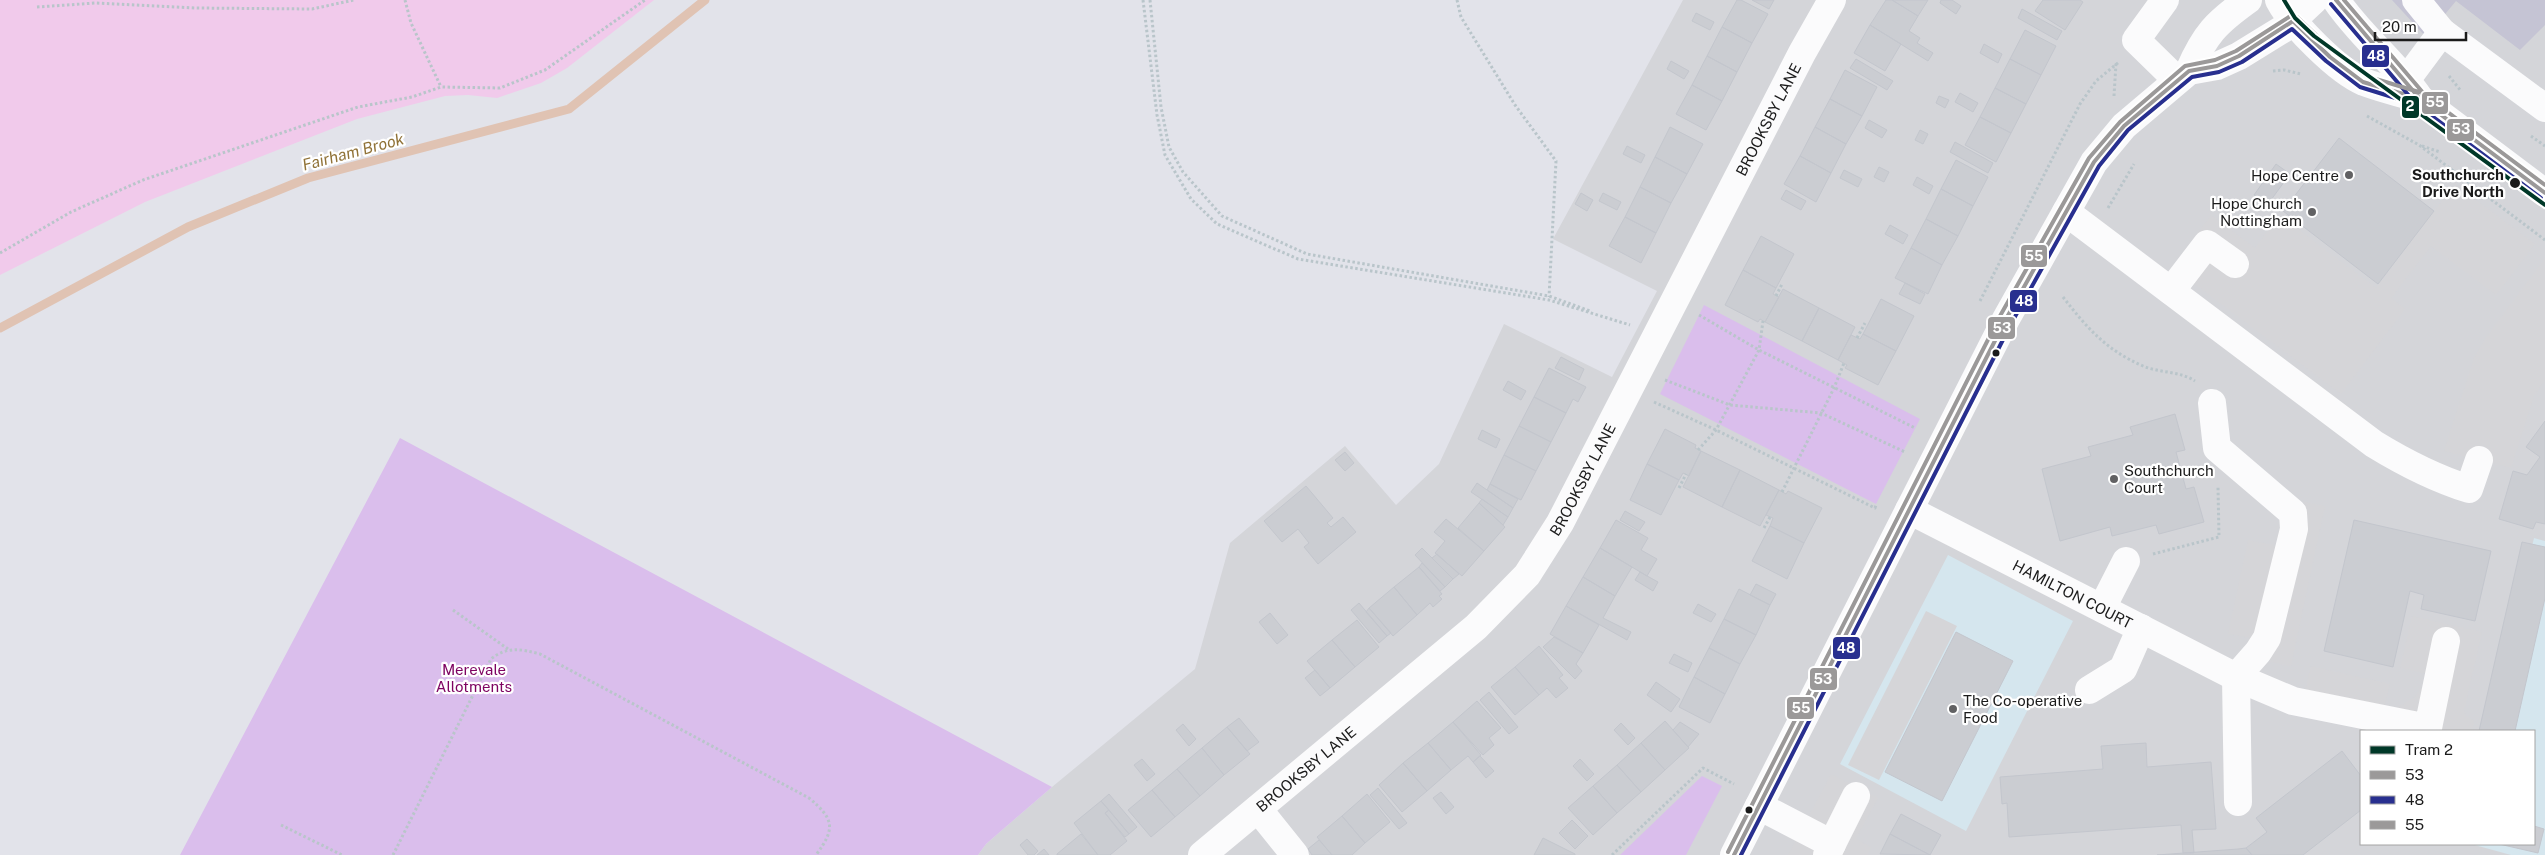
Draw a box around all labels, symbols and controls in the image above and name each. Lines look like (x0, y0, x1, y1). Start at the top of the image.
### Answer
scale bar (2375, 10, 2466, 42)
text: 20 m (2382, 18, 2417, 35)
line badge: 48 (2361, 44, 2390, 68)
text: 48 (2367, 48, 2385, 64)
street label: BROOKSBY LANE (1732, 60, 1804, 178)
line badge: 55 (2421, 91, 2449, 115)
text: 55 (2426, 94, 2444, 110)
line badge: 2 (2401, 95, 2420, 119)
text: 2 (2406, 98, 2415, 114)
line badge: 53 (2446, 118, 2475, 142)
text: 53 (2452, 121, 2470, 137)
water label: Fairham Brook (300, 129, 406, 175)
place label: Southchurch Drive North (2412, 166, 2504, 200)
place label: Hope Centre (2251, 167, 2339, 184)
marker: Hope Centre (2343, 169, 2355, 181)
marker: Southchurch Drive North (2508, 176, 2522, 190)
place label: Hope Church Nottingham (2211, 195, 2302, 229)
marker: Hope Church Nottingham (2306, 206, 2318, 218)
line badge: 55 (2020, 244, 2048, 268)
text: 55 (2025, 248, 2043, 264)
line badge: 48 (2009, 289, 2038, 313)
text: 48 (2015, 293, 2033, 309)
line badge: 53 (1987, 316, 2016, 340)
text: 53 (1993, 320, 2011, 336)
unlabelled marker (1991, 348, 2001, 358)
street label: BROOKSBY LANE (1546, 420, 1618, 539)
place label: Southchurch Court (2124, 462, 2214, 496)
marker: Southchurch Court (2108, 473, 2120, 485)
street label: HAMILTON COURT (2010, 556, 2136, 631)
line badge: 48 (1832, 636, 1861, 660)
text: 48 (1837, 640, 1855, 656)
park label: Merevale Allotments (436, 661, 512, 695)
line badge: 53 (1809, 667, 1838, 691)
text: 53 (1814, 671, 1832, 687)
place label: The Co-operative Food (1963, 692, 2082, 726)
line badge: 55 (1786, 696, 1815, 720)
text: 55 (1792, 700, 1810, 716)
marker: The Co-operative Food (1947, 703, 1959, 715)
street label: BROOKSBY LANE (1253, 722, 1359, 815)
legend (2360, 730, 2535, 845)
text: Tram 2 (2405, 741, 2453, 758)
text: 53 (2405, 766, 2424, 783)
text: 48 (2405, 791, 2424, 808)
unlabelled marker (1744, 805, 1754, 815)
text: 55 (2405, 816, 2424, 833)

